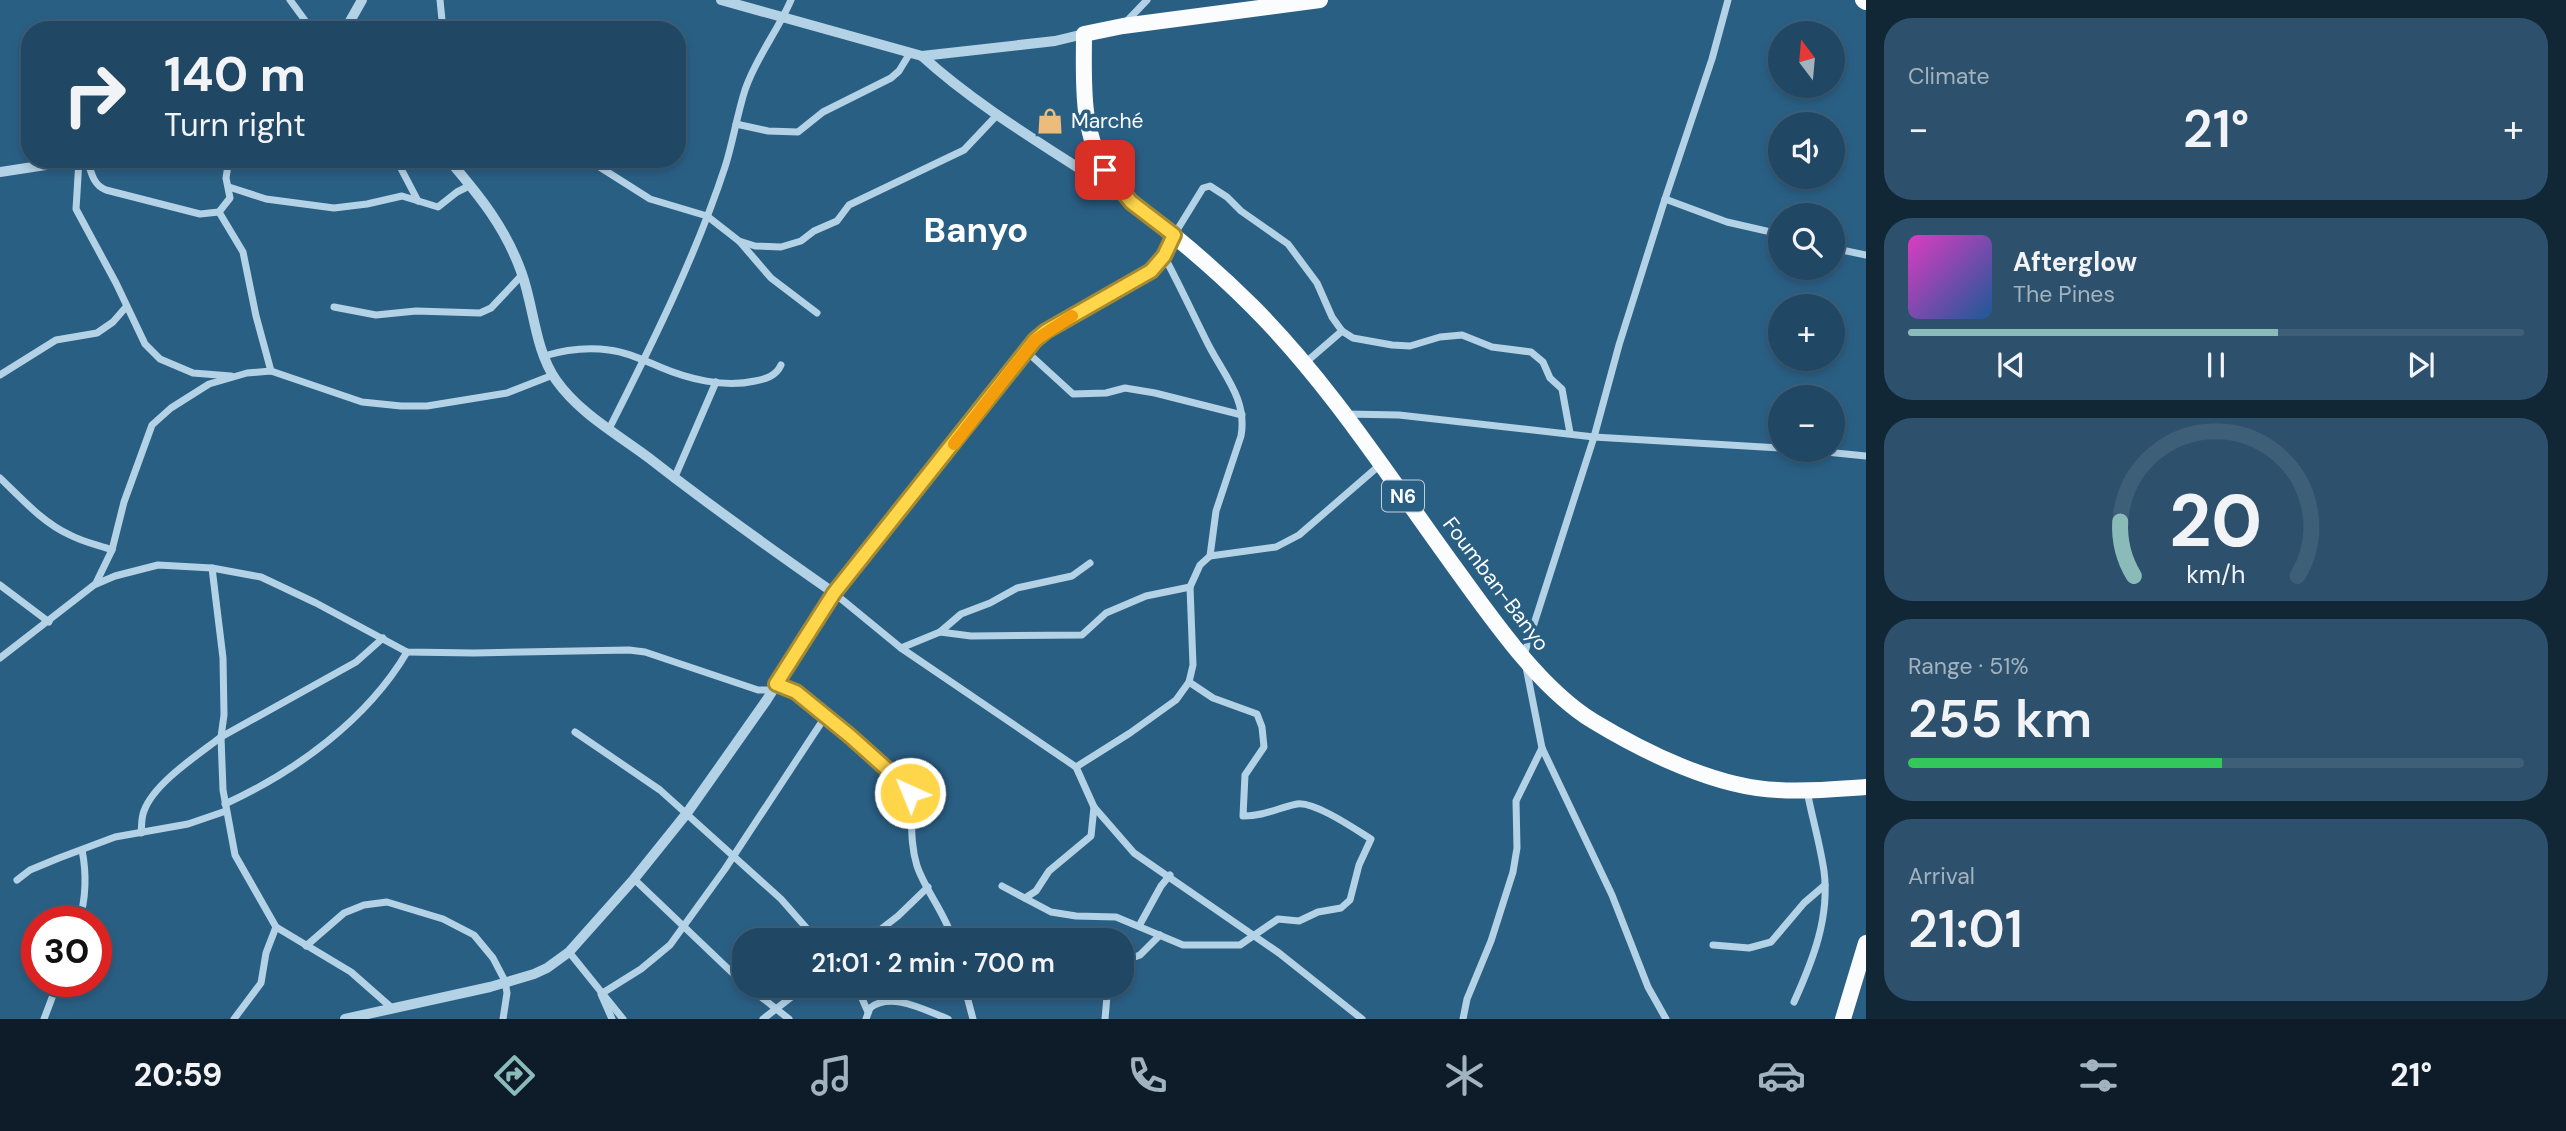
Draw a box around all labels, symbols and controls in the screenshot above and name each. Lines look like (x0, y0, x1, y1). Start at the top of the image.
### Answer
north arrow (1768, 21, 1844, 98)
map controls (1768, 21, 1845, 462)
text: 140 m (164, 42, 306, 106)
icon: right (49, 49, 140, 140)
text: Climate (1908, 61, 1990, 91)
text: 21° (2183, 95, 2249, 163)
text: Turn right (164, 104, 306, 146)
text: − (1908, 104, 1929, 154)
text: + (2503, 104, 2524, 154)
shop icon: Marché (1035, 106, 1065, 136)
place label: Marché (1071, 107, 1144, 135)
button: sound (1768, 112, 1845, 189)
pin (1075, 140, 1135, 200)
icon: arrive (1086, 151, 1124, 189)
button: search (1768, 203, 1845, 280)
district label: Banyo (924, 207, 1028, 253)
text: Afterglow (2013, 245, 2137, 279)
text: The Pines (2013, 279, 2115, 309)
button: + (1768, 294, 1845, 371)
icon: previous (1992, 346, 2030, 384)
icon: pause (2197, 346, 2235, 384)
icon: next (2402, 346, 2440, 384)
button: − (1768, 385, 1845, 462)
text: 20 (2170, 474, 2262, 569)
road number: N6 (1382, 481, 1424, 512)
street label: Foumban-Banyo (1436, 511, 1556, 657)
text: km/h (2186, 557, 2246, 590)
text: Range · 51% (1908, 651, 2029, 681)
text: 255 km (1908, 685, 2092, 753)
position arrow (873, 756, 947, 830)
text: Arrival (1908, 861, 1975, 891)
text: 21:01 (1908, 895, 2023, 963)
speed limit sign: 30 (21, 906, 112, 997)
text: 21:01 · 2 min · 700 m (811, 946, 1055, 980)
icon: directions (490, 1051, 539, 1100)
icon: music (807, 1051, 856, 1100)
icon: phone (1123, 1051, 1172, 1100)
icon: climate (1440, 1051, 1489, 1100)
icon: car (1757, 1051, 1806, 1100)
icon: filters (2074, 1051, 2123, 1100)
text: 20:59 (134, 1054, 222, 1096)
text: 21° (2390, 1054, 2432, 1096)

